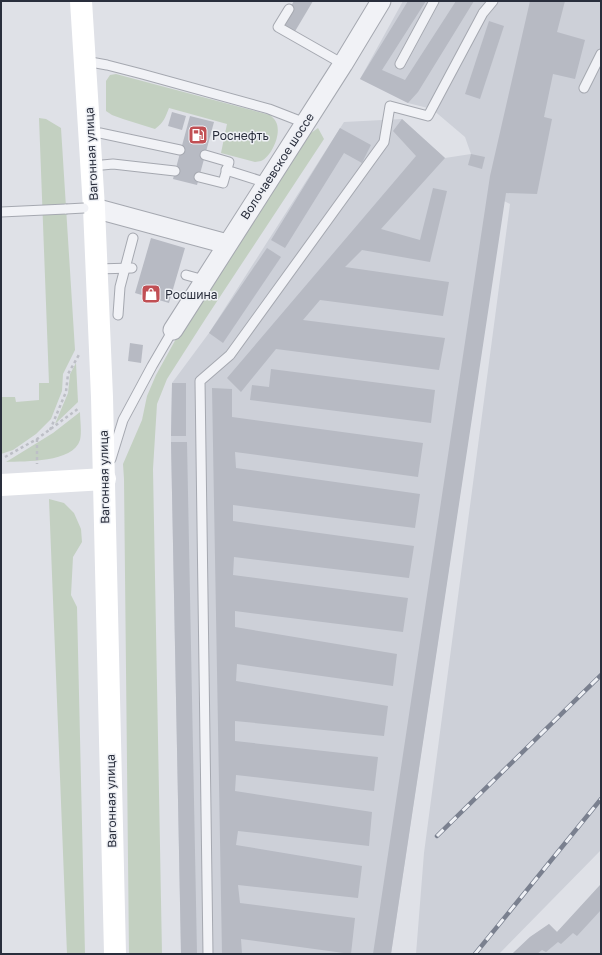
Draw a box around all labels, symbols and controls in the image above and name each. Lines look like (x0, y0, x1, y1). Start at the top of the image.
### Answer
street label: Вагонная улица (81, 107, 101, 201)
street label: Волочаевское шоссе (237, 110, 317, 222)
fuel station icon: Роснефть (187, 124, 209, 146)
place label: Роснефть (212, 128, 269, 143)
shop icon: Росшина (140, 283, 162, 305)
place label: Росшина (165, 287, 218, 302)
street label: Вагонная улица (96, 430, 112, 524)
street label: Вагонная улица (103, 754, 119, 848)

